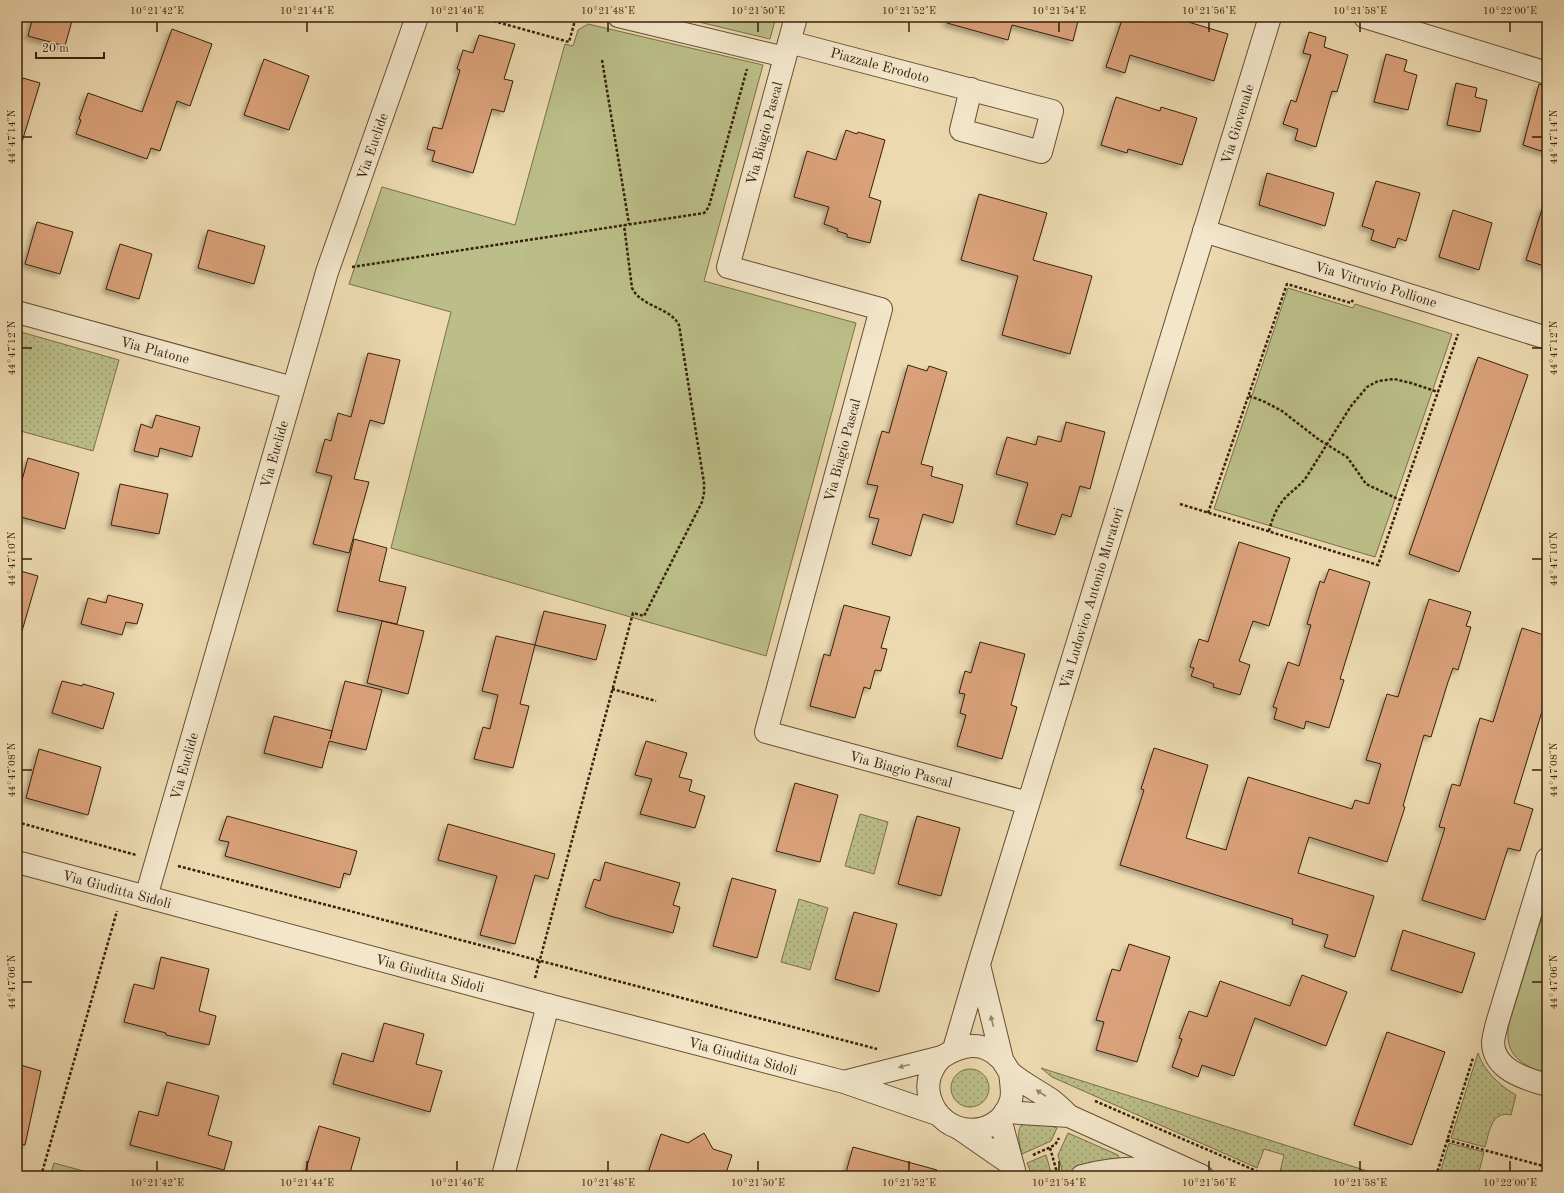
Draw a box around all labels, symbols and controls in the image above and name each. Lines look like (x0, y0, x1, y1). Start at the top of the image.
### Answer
text: 10°21'42"E (130, 6, 184, 16)
text: 10°21'44"E (280, 6, 334, 16)
text: 10°21'46"E (430, 6, 484, 16)
text: 10°21'48"E (581, 6, 635, 16)
text: 10°21'50"E (731, 6, 785, 16)
text: 10°21'52"E (882, 6, 936, 16)
text: 10°21'54"E (1032, 6, 1086, 16)
text: 10°21'56"E (1182, 6, 1236, 16)
text: 10°21'58"E (1333, 6, 1387, 16)
text: 10°22'00"E (1483, 6, 1537, 16)
scale bar (36, 34, 104, 60)
text: 20 m (42, 43, 69, 55)
street label: Piazzale Erodoto (829, 46, 931, 86)
street label: Via Biagio Pascal (744, 80, 786, 186)
street label: Via Giovenale (1219, 83, 1257, 166)
text: 44°47'14"N (7, 109, 17, 164)
text: 44°47'14"N (1549, 109, 1559, 164)
street label: Via Euclide (355, 111, 391, 181)
street label: Via Vitruvio Pollione (1313, 260, 1438, 310)
text: 44°47'12"N (7, 320, 17, 375)
text: 44°47'12"N (1549, 320, 1559, 375)
street label: Via Platone (119, 335, 191, 367)
street label: Via Biagio Pascal (822, 397, 864, 503)
street label: Via Euclide (259, 419, 291, 490)
street label: Via Ludovico Antonio Muratori (1058, 506, 1126, 691)
text: 44°47'10"N (7, 531, 17, 586)
text: 44°47'10"N (1549, 531, 1559, 586)
street label: Via Euclide (169, 731, 201, 802)
text: 44°47'08"N (7, 742, 17, 797)
text: 44°47'08"N (1549, 742, 1559, 797)
street label: Via Biagio Pascal (848, 749, 954, 791)
street label: Via Giuditta Sidoli (61, 869, 173, 911)
street label: Via Giuditta Sidoli (374, 953, 486, 995)
text: 44°47'06"N (7, 954, 17, 1009)
text: 44°47'06"N (1549, 954, 1559, 1009)
one-way arrow (989, 1015, 995, 1028)
street label: Via Giuditta Sidoli (687, 1036, 799, 1078)
one-way arrow (898, 1064, 911, 1070)
one-way arrow (1036, 1089, 1046, 1097)
text: 10°21'42"E (130, 1178, 184, 1188)
text: 10°21'44"E (280, 1178, 334, 1188)
text: 10°21'46"E (430, 1178, 484, 1188)
text: 10°21'48"E (581, 1178, 635, 1188)
text: 10°21'50"E (731, 1178, 785, 1188)
text: 10°21'52"E (882, 1178, 936, 1188)
text: 10°21'54"E (1032, 1178, 1086, 1188)
text: 10°21'56"E (1182, 1178, 1236, 1188)
text: 10°21'58"E (1333, 1178, 1387, 1188)
text: 10°22'00"E (1483, 1178, 1537, 1188)

